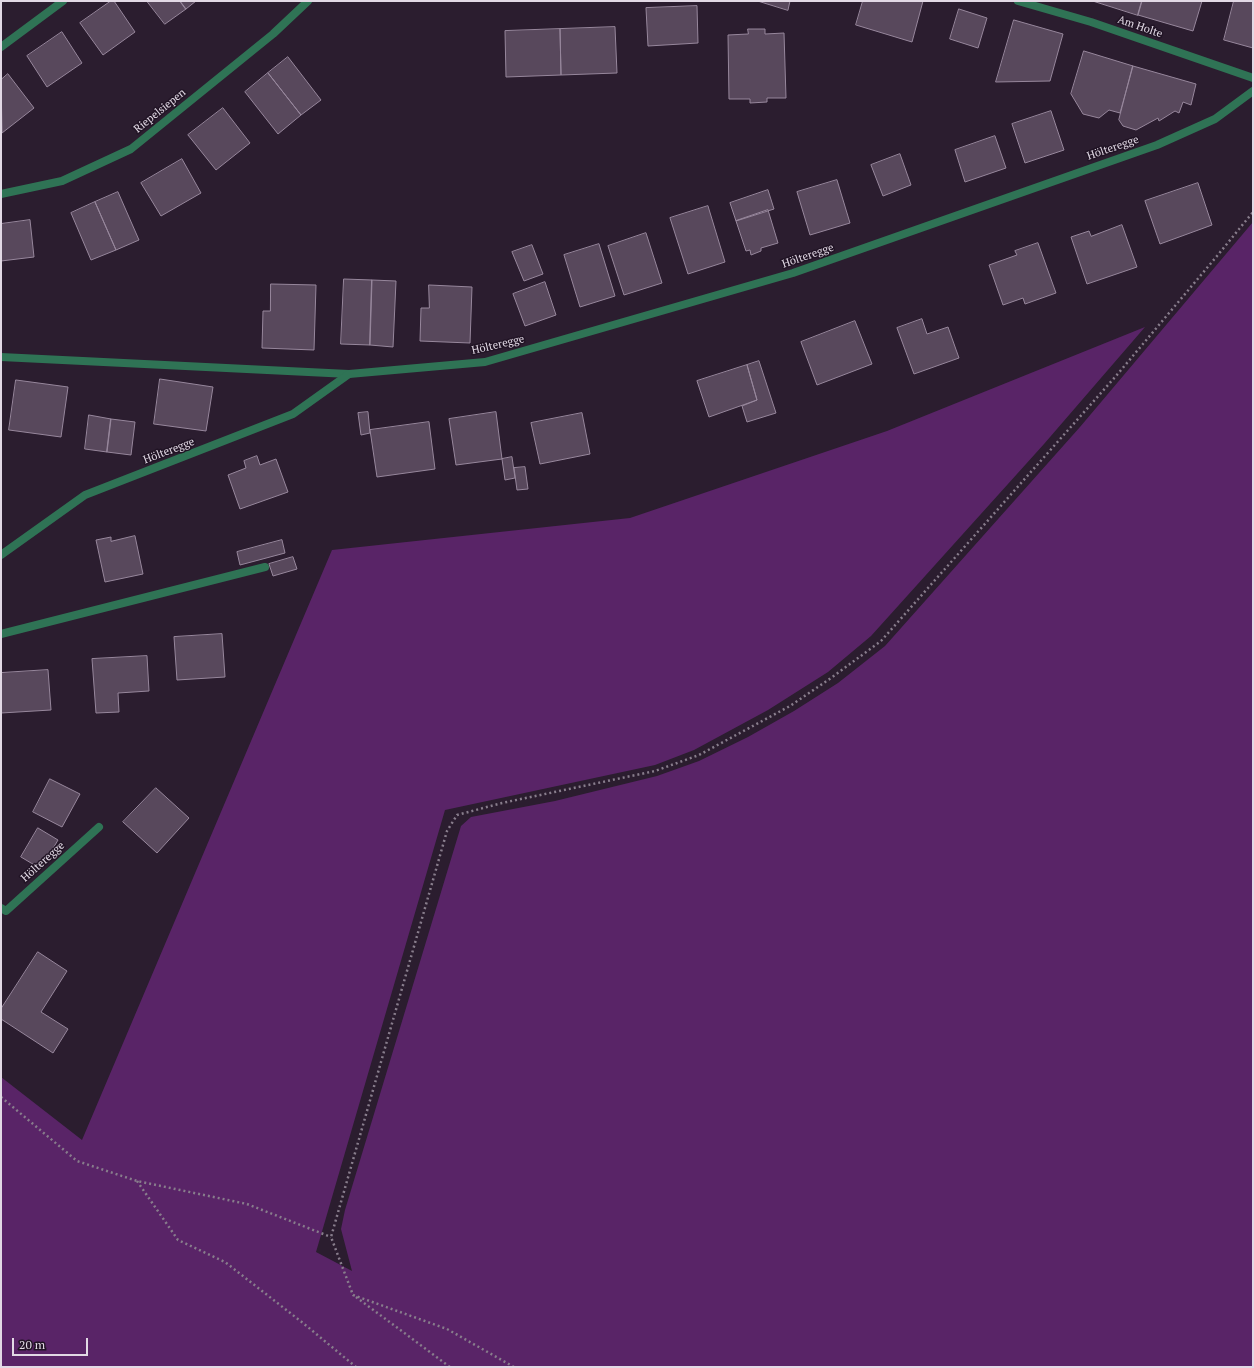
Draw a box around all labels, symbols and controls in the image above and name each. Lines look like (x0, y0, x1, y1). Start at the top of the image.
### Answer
street label: Am Holte (1116, 13, 1164, 41)
street label: Riepelsiepen (131, 86, 189, 136)
street label: Hölteregge (1085, 133, 1141, 163)
street label: Hölteregge (780, 241, 836, 271)
street label: Hölteregge (470, 333, 526, 357)
street label: Hölteregge (141, 435, 197, 467)
street label: Hölteregge (19, 839, 67, 885)
scale bar (14, 1330, 90, 1356)
text: 20 m (19, 1337, 45, 1352)

